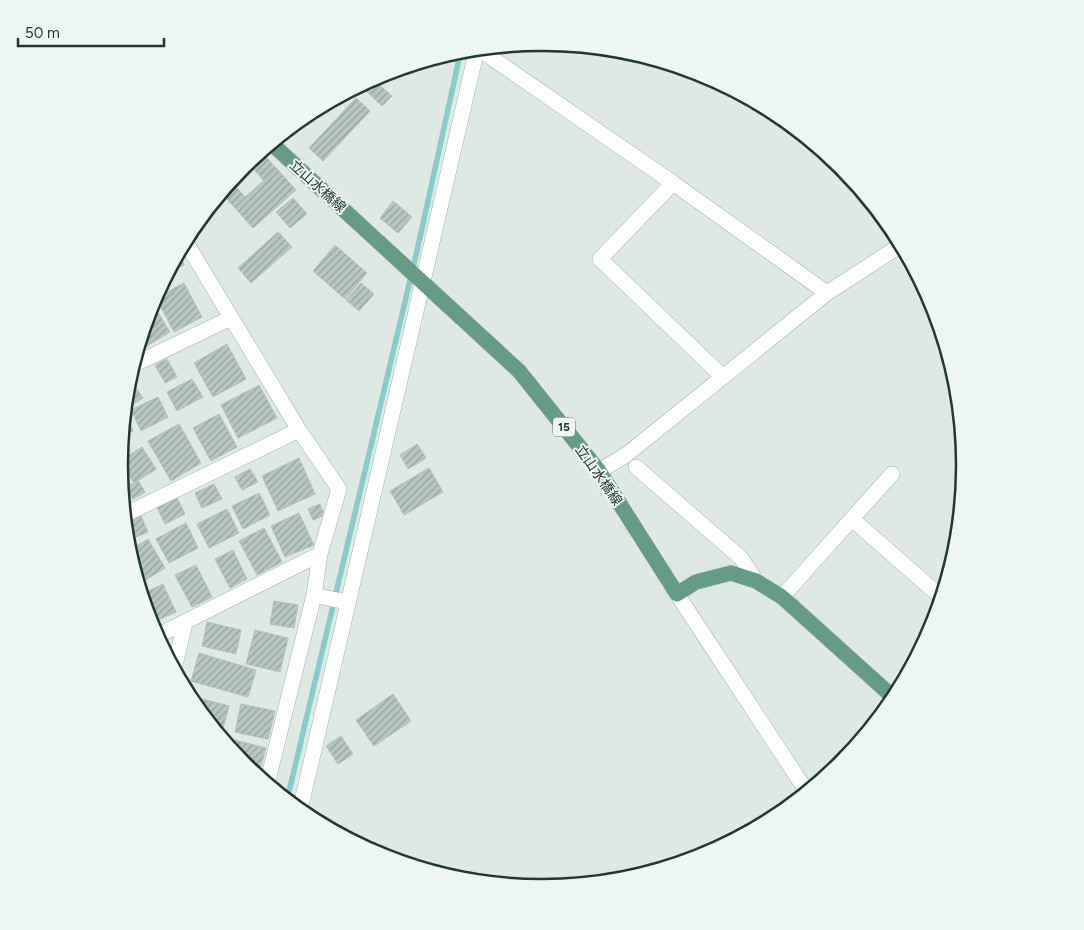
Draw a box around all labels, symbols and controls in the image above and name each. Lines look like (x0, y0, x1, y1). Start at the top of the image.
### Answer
scale bar (18, 15, 164, 47)
text: 50 m (25, 24, 60, 42)
street label: 立山水橋線 (286, 157, 349, 216)
road number: 15 (553, 418, 575, 437)
street label: 立山水橋線 (572, 442, 626, 509)

